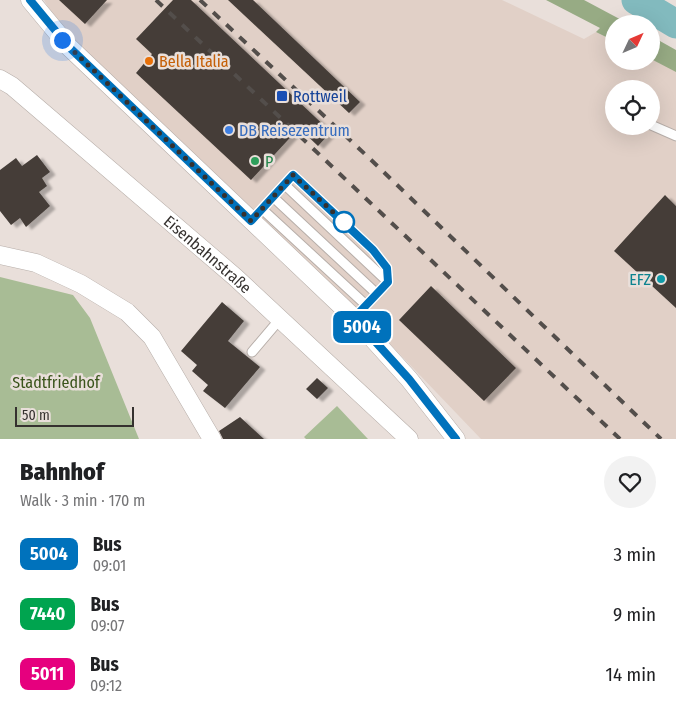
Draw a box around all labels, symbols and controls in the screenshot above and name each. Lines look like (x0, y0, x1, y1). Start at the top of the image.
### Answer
north arrow (605, 15, 660, 70)
map controls (605, 15, 660, 135)
your location (50, 28, 75, 53)
place label: Bella Italia (159, 52, 229, 71)
marker: Bella Italia (143, 55, 155, 67)
button: locate (605, 80, 660, 135)
place label: Rottweil (293, 87, 347, 106)
marker: Rottweil (275, 89, 289, 103)
place label: DB Reisezentrum (239, 121, 350, 140)
marker: DB Reisezentrum (223, 124, 235, 136)
place label: P (265, 152, 273, 171)
marker: P (249, 155, 261, 167)
street label: Eisenbahnstraße (160, 211, 256, 297)
unlabelled marker (333, 211, 355, 233)
place label: EFZ (629, 270, 651, 289)
marker: EFZ (655, 273, 667, 285)
line badge: 5004 (327, 311, 397, 343)
text: 5004 (343, 316, 381, 338)
park label: Stadtfriedhof (12, 373, 101, 392)
scale bar (15, 404, 134, 427)
text: 50 m (22, 407, 50, 424)
button: heart (604, 456, 656, 508)
text: Bahnhof (20, 458, 104, 486)
text: Walk · 3 min · 170 m (20, 491, 145, 510)
text: Bus (93, 533, 122, 556)
text: 5004 (30, 543, 68, 565)
text: 3 min (614, 543, 656, 566)
text: 09:01 (93, 556, 126, 575)
text: Bus (90, 593, 119, 616)
text: 7440 (30, 603, 65, 625)
text: 9 min (613, 603, 656, 626)
text: 09:07 (90, 616, 124, 635)
text: Bus (90, 653, 119, 676)
text: 5011 (31, 663, 64, 685)
text: 14 min (606, 663, 656, 686)
text: 09:12 (90, 676, 122, 695)

